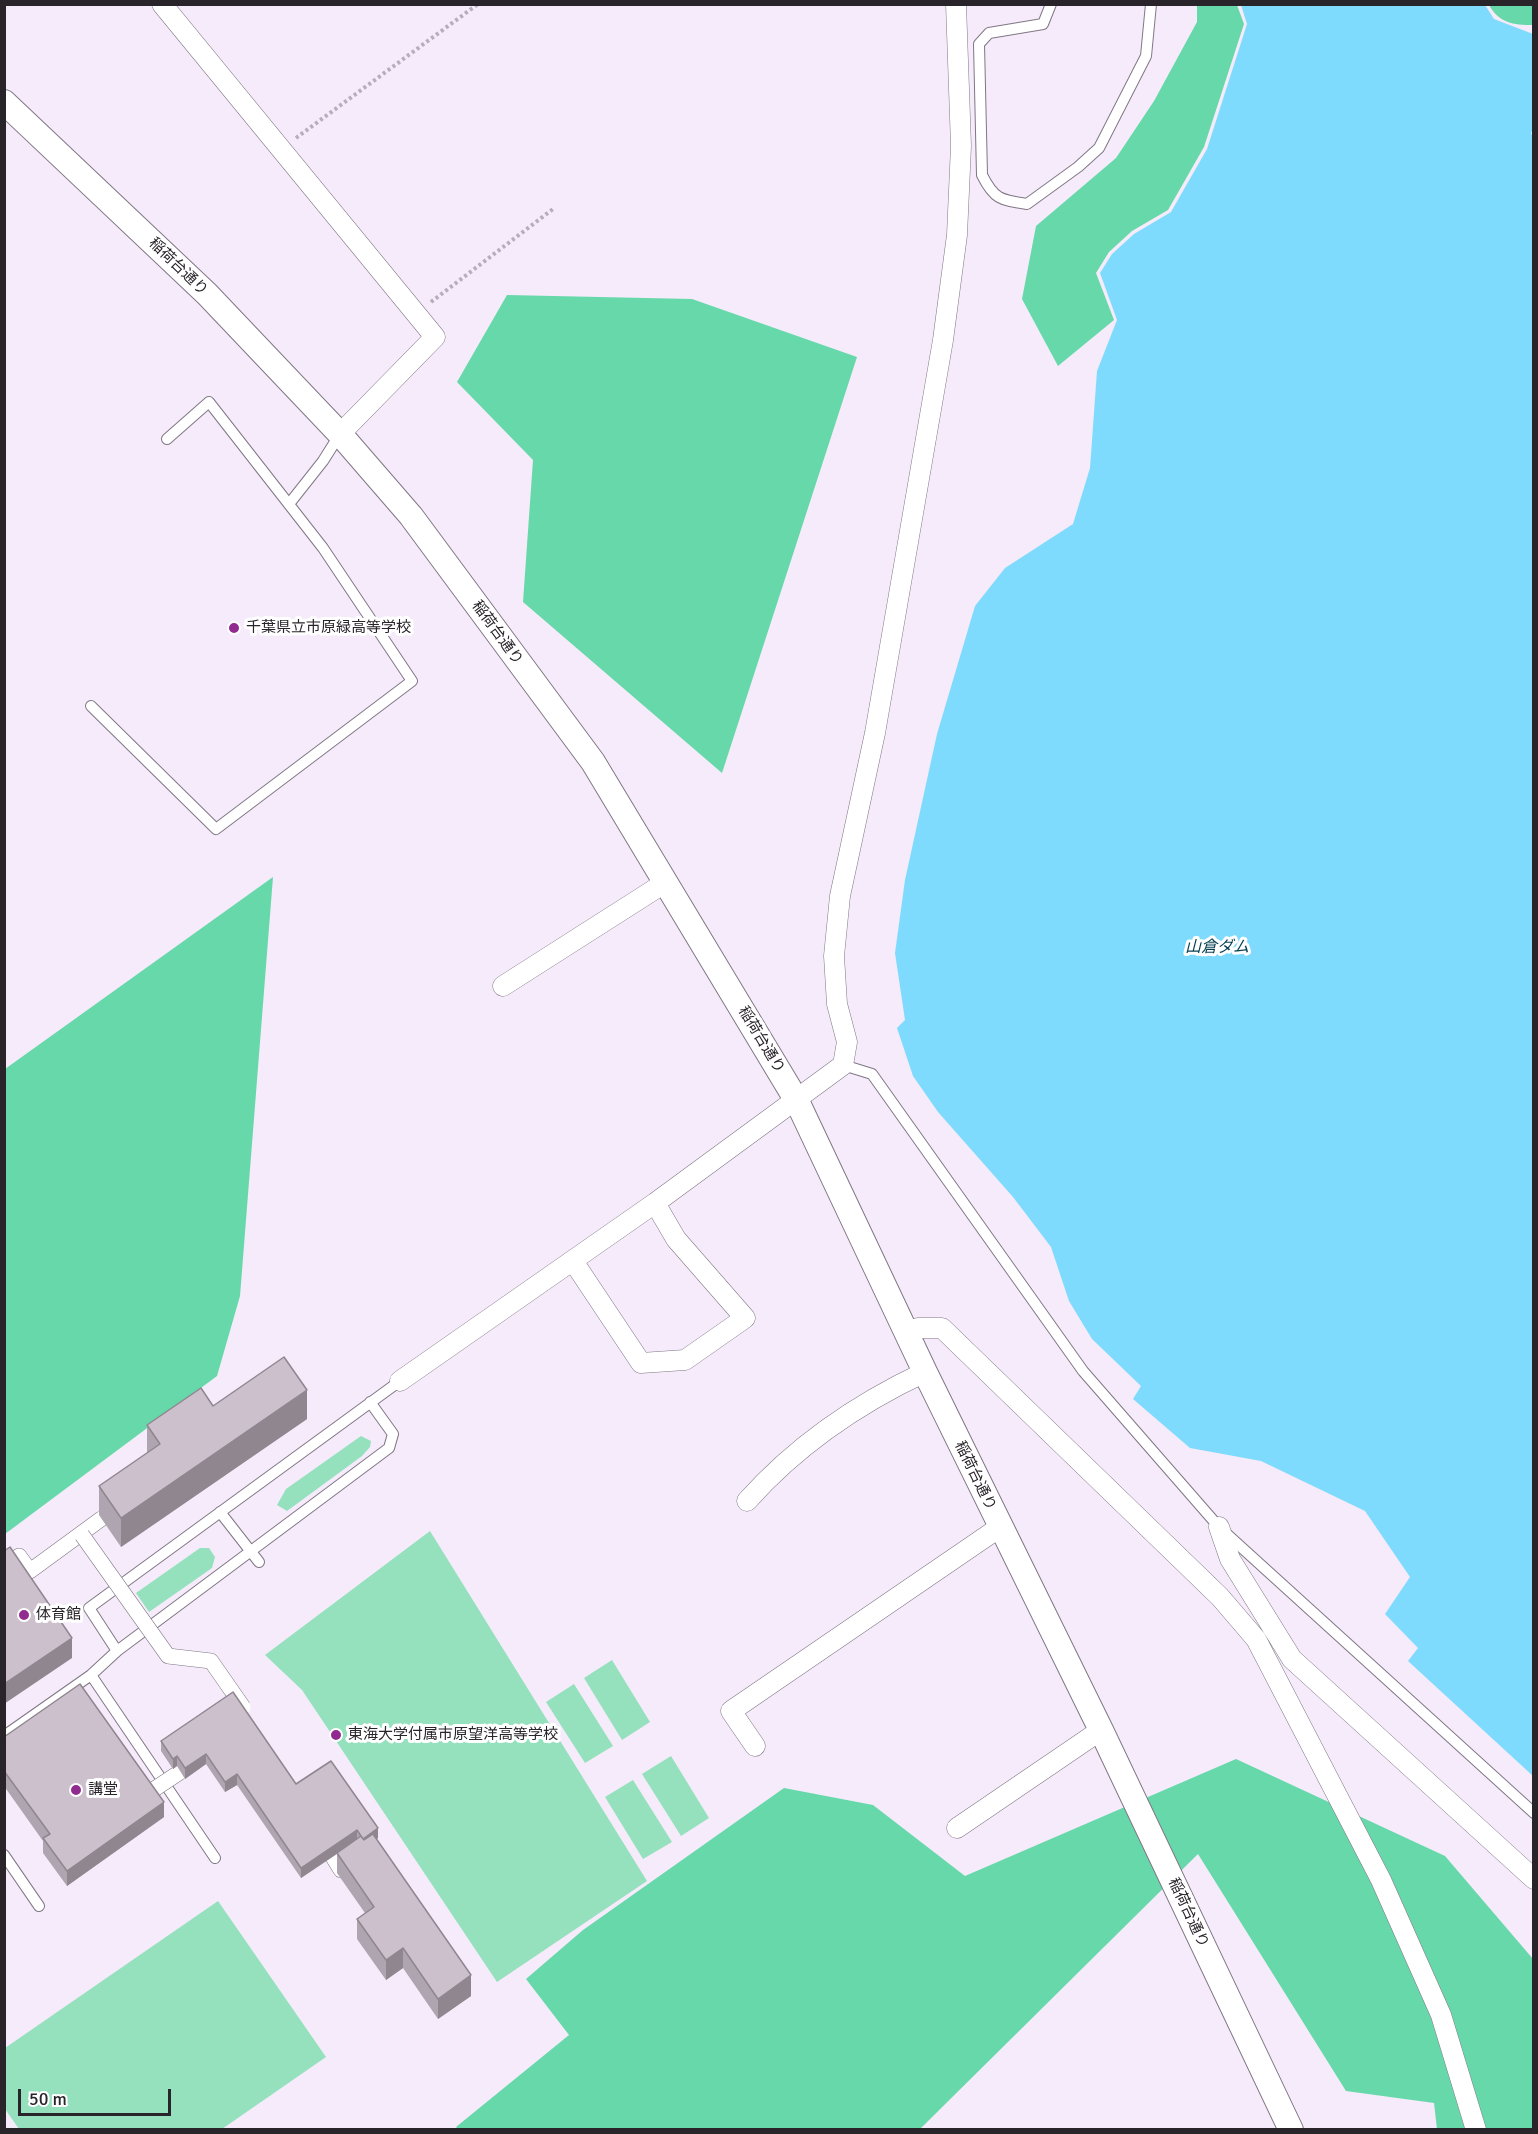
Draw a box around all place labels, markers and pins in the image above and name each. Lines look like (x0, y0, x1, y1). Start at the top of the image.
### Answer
place label: 千葉県立市原緑高等学校 (246, 619, 411, 637)
marker: 千葉県立市原緑高等学校 (227, 621, 241, 635)
place label: 体育館 (36, 1606, 81, 1624)
marker: 体育館 (17, 1608, 31, 1622)
place label: 東海大学付属市原望洋高等学校 (348, 1726, 558, 1744)
marker: 東海大学付属市原望洋高等学校 (329, 1728, 343, 1742)
place label: 講堂 (88, 1781, 118, 1799)
marker: 講堂 (69, 1783, 83, 1797)

